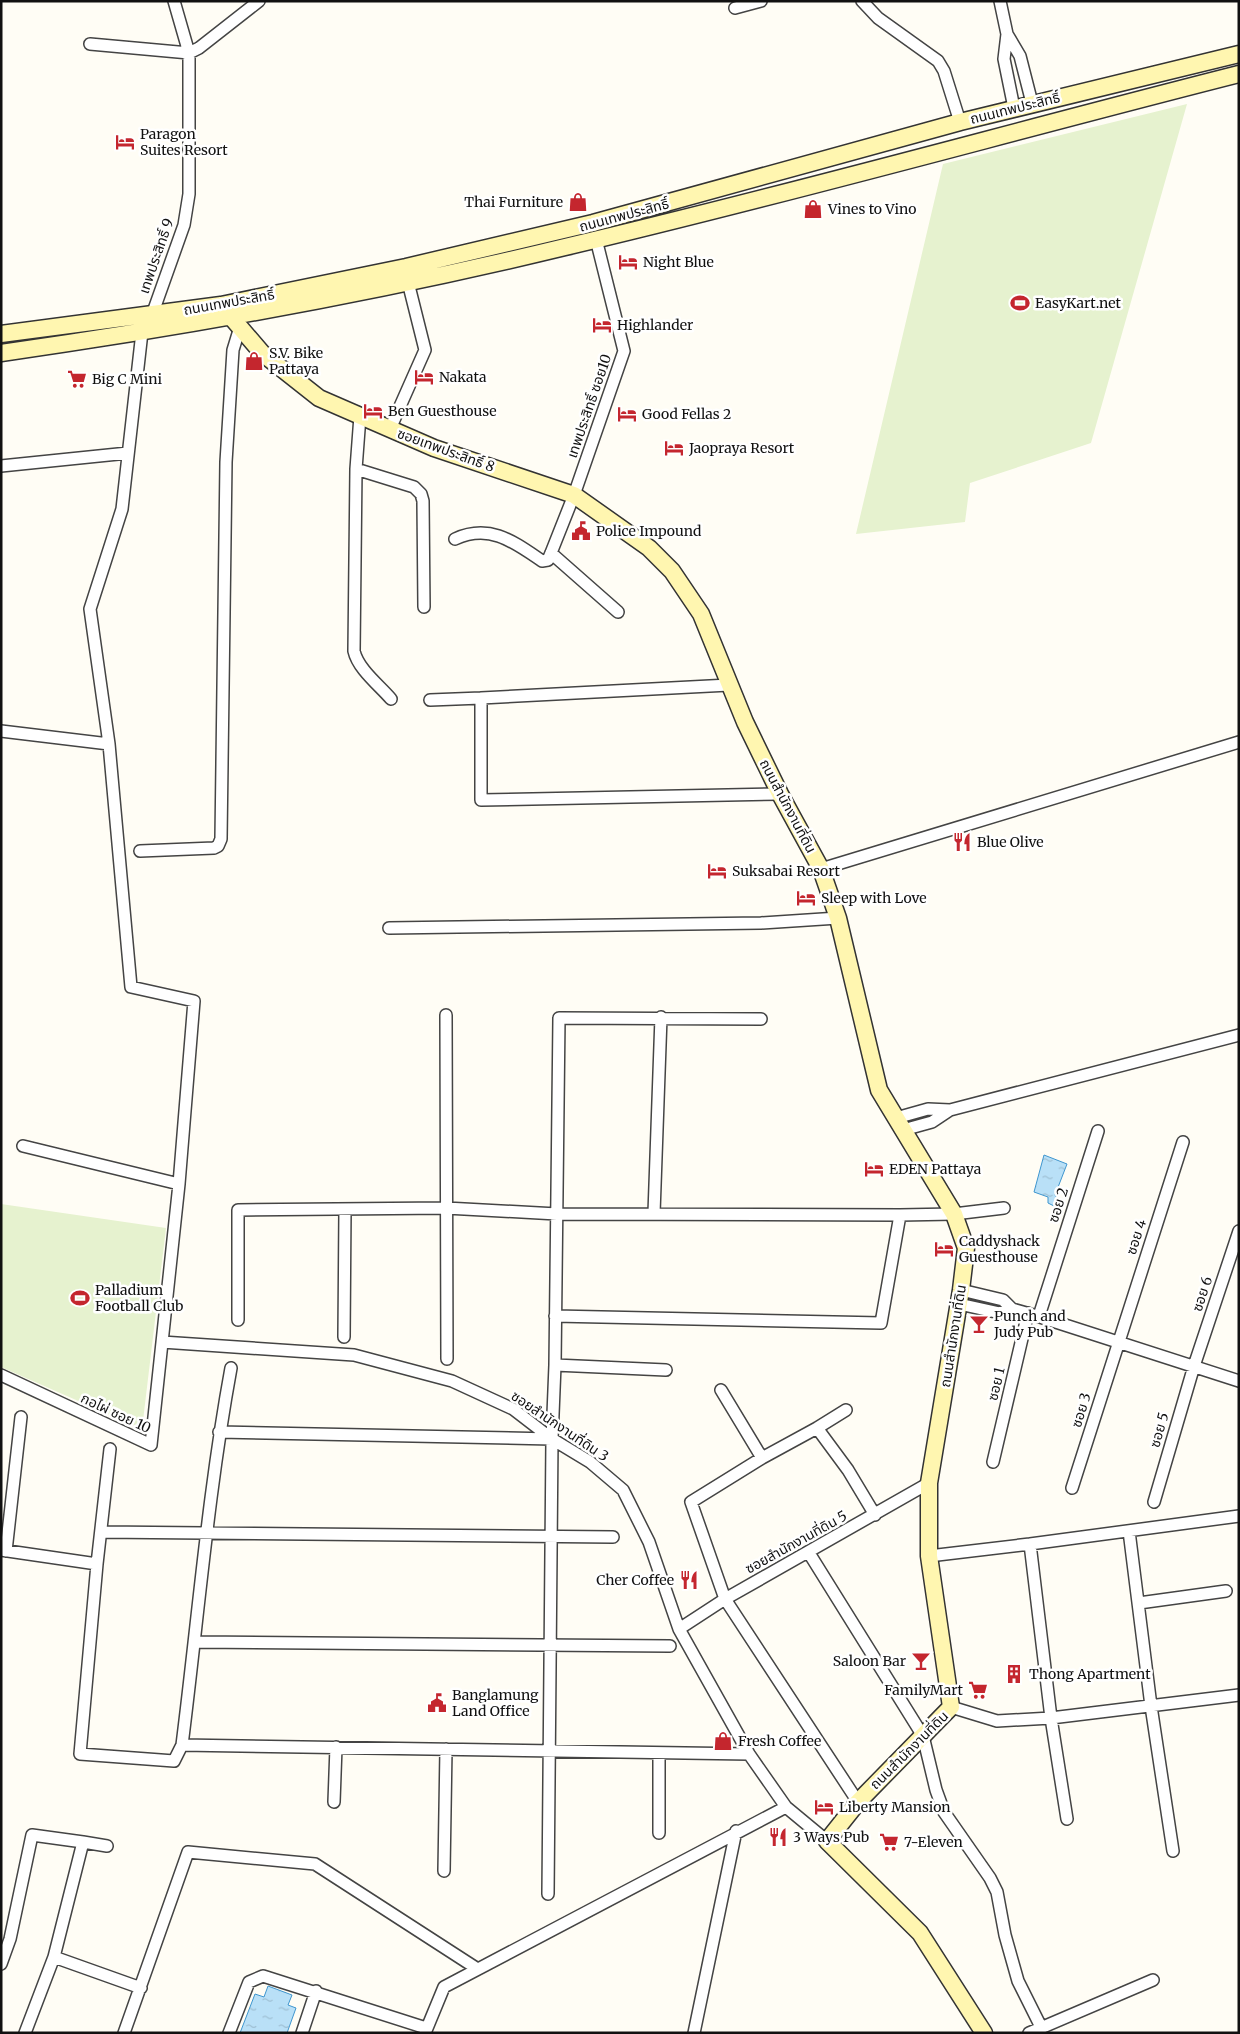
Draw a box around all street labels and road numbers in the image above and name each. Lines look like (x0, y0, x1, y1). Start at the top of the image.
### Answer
street label: ถนนเทพประสิทธิ์ (968, 88, 1062, 128)
street label: ถนนเทพประสิทธิ์ (577, 194, 671, 236)
street label: เทพประสิทธิ์ 9 (135, 216, 177, 296)
street label: ถนนเทพประสิทธิ์ (182, 285, 276, 319)
street label: เทพประสิทธิ์ ซอย10 (563, 352, 615, 460)
street label: ซอยเทพประสิทธิ์ 8 (395, 424, 497, 476)
street label: ถนนสำนักงานที่ดิน (756, 755, 821, 856)
street label: ซอย 2 (1044, 1185, 1072, 1225)
street label: ซอย 4 (1122, 1217, 1150, 1257)
street label: ซอย 6 (1188, 1274, 1216, 1314)
street label: ถนนสำนักงานที่ดิน (935, 1283, 970, 1389)
street label: ซอย 1 (983, 1366, 1009, 1402)
street label: ซอยสำนักงานที่ดิน 3 (508, 1386, 613, 1465)
street label: กอไผ่ ซอย 10 (78, 1389, 154, 1437)
street label: ซอย 3 (1067, 1390, 1095, 1430)
street label: ซอย 5 (1145, 1410, 1173, 1450)
street label: ซอยสำนักงานที่ดิน 5 (741, 1506, 850, 1577)
street label: ถนนสำนักงานที่ดิน (865, 1706, 952, 1793)

